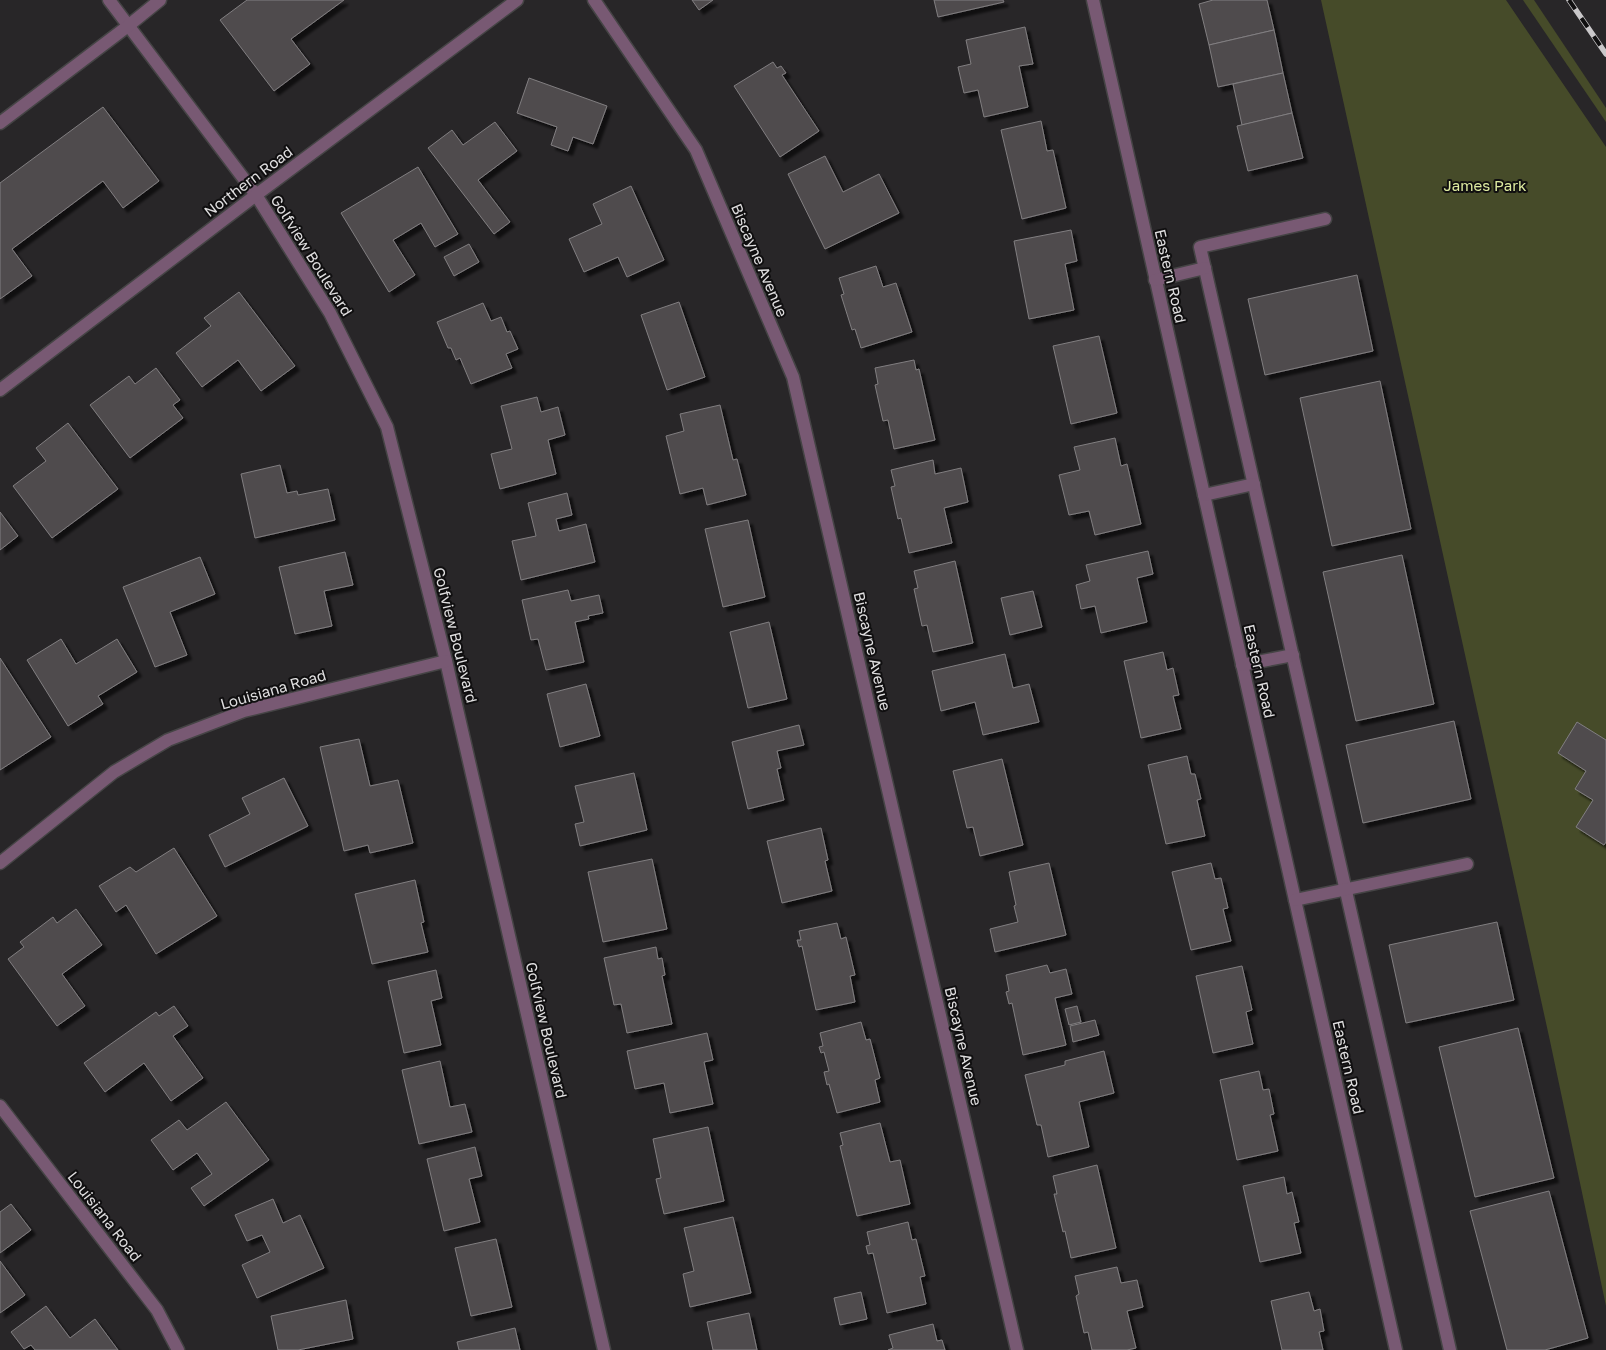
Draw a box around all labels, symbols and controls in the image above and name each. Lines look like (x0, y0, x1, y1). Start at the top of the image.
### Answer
street label: Northern Road (200, 142, 296, 220)
park label: James Park (1444, 176, 1527, 194)
street label: Golfview Boulevard (267, 191, 357, 319)
street label: Biscayne Avenue (728, 201, 792, 320)
street label: Eastern Road (1151, 227, 1191, 325)
street label: Golfview Boulevard (430, 565, 482, 705)
street label: Biscayne Avenue (851, 590, 895, 712)
street label: Eastern Road (1240, 622, 1280, 720)
street label: Louisiana Road (218, 665, 328, 713)
street label: Golfview Boulevard (523, 960, 571, 1100)
street label: Biscayne Avenue (942, 985, 986, 1107)
street label: Eastern Road (1329, 1018, 1369, 1116)
street label: Louisiana Road (64, 1167, 146, 1265)

